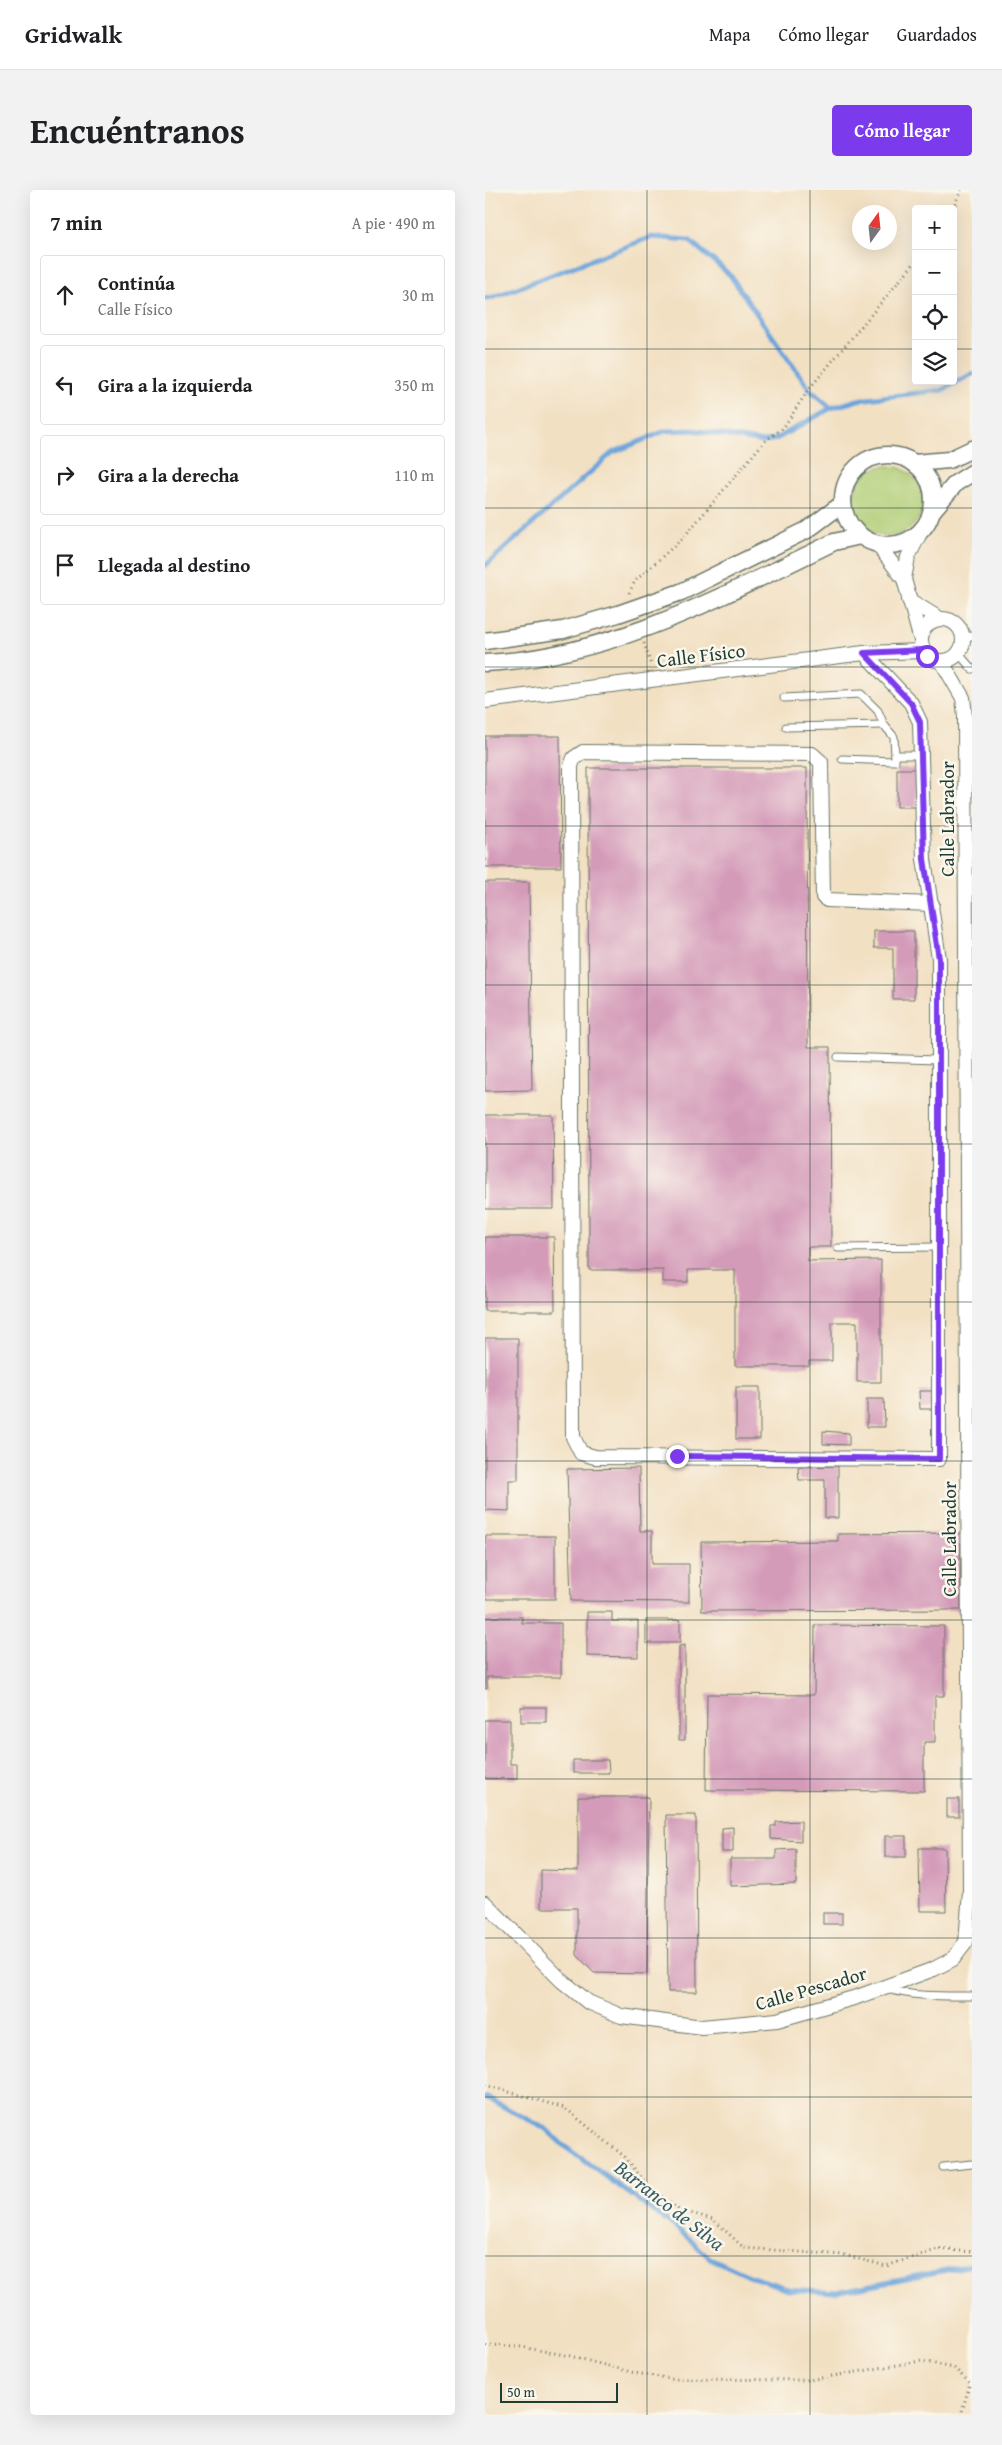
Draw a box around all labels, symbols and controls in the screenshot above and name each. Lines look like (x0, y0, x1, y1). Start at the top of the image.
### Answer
text: Gridwalk (25, 17, 122, 52)
text: Mapa (709, 21, 751, 48)
text: Cómo llegar (779, 21, 869, 48)
text: Guardados (897, 21, 977, 48)
text: Encuéntranos (30, 105, 245, 156)
button: Cómo llegar (832, 105, 972, 156)
north arrow (852, 205, 897, 250)
map controls (912, 205, 957, 385)
button: + (912, 205, 957, 250)
text: 7 min (50, 207, 102, 238)
text: A pie · 490 m (352, 211, 435, 235)
button: − (912, 250, 957, 295)
text: Continúa (98, 269, 175, 297)
icon: ahead (51, 281, 79, 309)
text: 30 m (402, 283, 434, 307)
button: locate (912, 295, 957, 340)
text: Calle Físico (98, 297, 173, 321)
button: layers (912, 340, 957, 385)
icon: left (51, 371, 79, 399)
text: Gira a la izquierda (98, 371, 253, 399)
text: 350 m (394, 373, 434, 397)
icon: right (51, 461, 79, 489)
text: Gira a la derecha (98, 461, 239, 489)
text: 110 m (394, 463, 434, 487)
icon: arrive (51, 551, 79, 579)
text: Llegada al destino (98, 551, 250, 579)
street label: Calle Físico (655, 636, 747, 674)
route start (916, 645, 939, 668)
street label: Calle Labrador (933, 761, 961, 877)
route end (666, 1445, 689, 1468)
street label: Calle Labrador (935, 1481, 963, 1597)
street label: Calle Pescador (752, 1959, 870, 2017)
water label: Barranco de Silva (608, 2152, 732, 2258)
scale bar (500, 2380, 617, 2403)
text: 50 m (507, 2382, 535, 2402)

